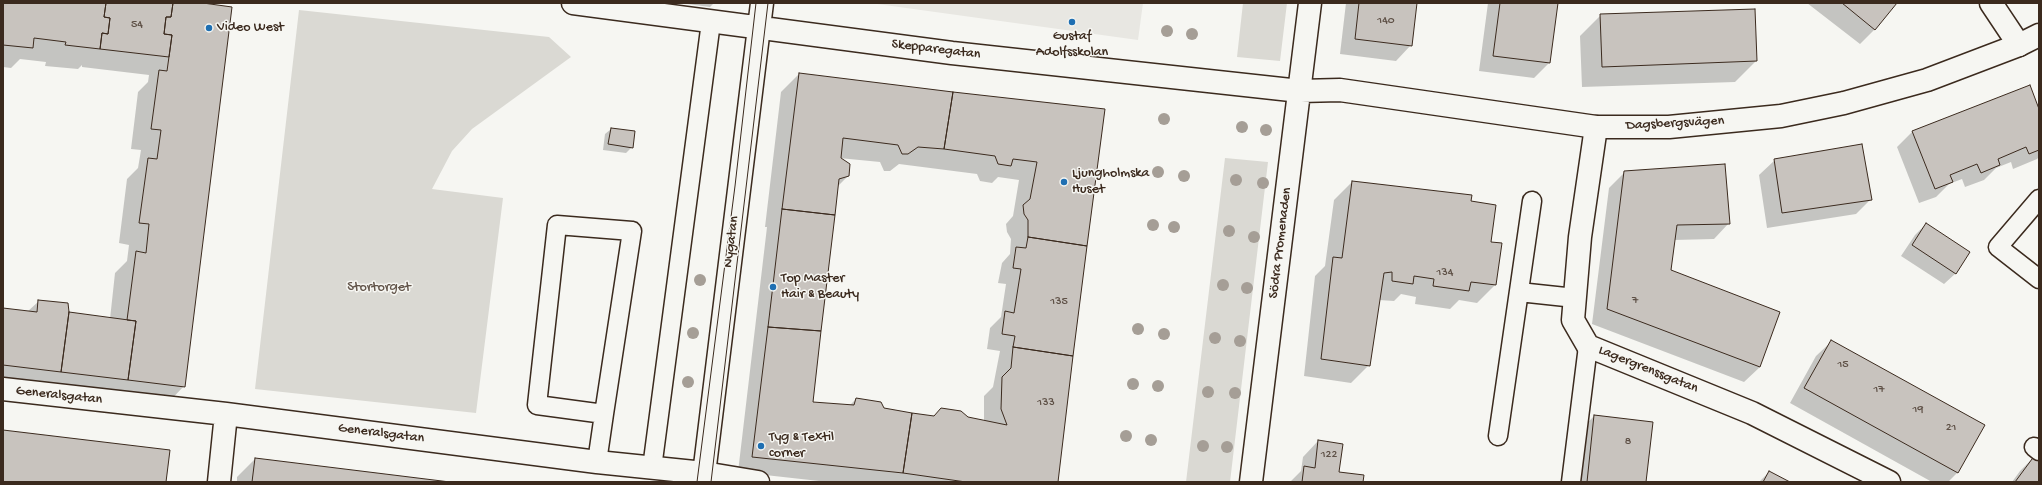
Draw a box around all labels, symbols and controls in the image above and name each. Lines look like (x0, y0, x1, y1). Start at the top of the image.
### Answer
house number: 140 (1377, 14, 1395, 28)
marker: Gustaf Adolfsskolan (1067, 17, 1077, 27)
house number: 54 (131, 18, 143, 32)
place label: Video West (217, 20, 284, 36)
marker: Video West (204, 23, 214, 33)
place label: Gustaf Adolfsskolan (1036, 29, 1108, 62)
street label: Skepparegatan (891, 36, 981, 64)
street label: Dagsbergsvägen (1625, 113, 1725, 135)
place label: Ljungholmska Huset (1072, 166, 1149, 198)
marker: Ljungholmska Huset (1059, 177, 1069, 187)
street label: Södra Promenaden (1266, 187, 1296, 299)
street label: Nygatan (720, 215, 744, 269)
house number: 134 (1437, 266, 1453, 280)
place label: Top Master Hair & Beauty (781, 271, 859, 304)
park label: Stortorget (347, 280, 411, 296)
marker: Top Master Hair & Beauty (768, 282, 778, 292)
house number: 7 (1632, 294, 1638, 308)
house number: 135 (1050, 295, 1068, 309)
street label: Lagergrenssgatan (1596, 342, 1700, 398)
house number: 15 (1837, 358, 1849, 372)
street label: Generalsgatan (15, 383, 103, 409)
house number: 17 (1873, 383, 1885, 397)
house number: 133 (1037, 396, 1055, 410)
house number: 19 (1913, 403, 1923, 417)
street label: Generalsgatan (337, 420, 425, 448)
house number: 21 (1946, 421, 1956, 435)
place label: Tyg & Textil corner (769, 430, 834, 462)
house number: 8 (1625, 435, 1631, 449)
marker: Tyg & Textil corner (756, 441, 766, 451)
house number: 122 (1321, 448, 1337, 462)

